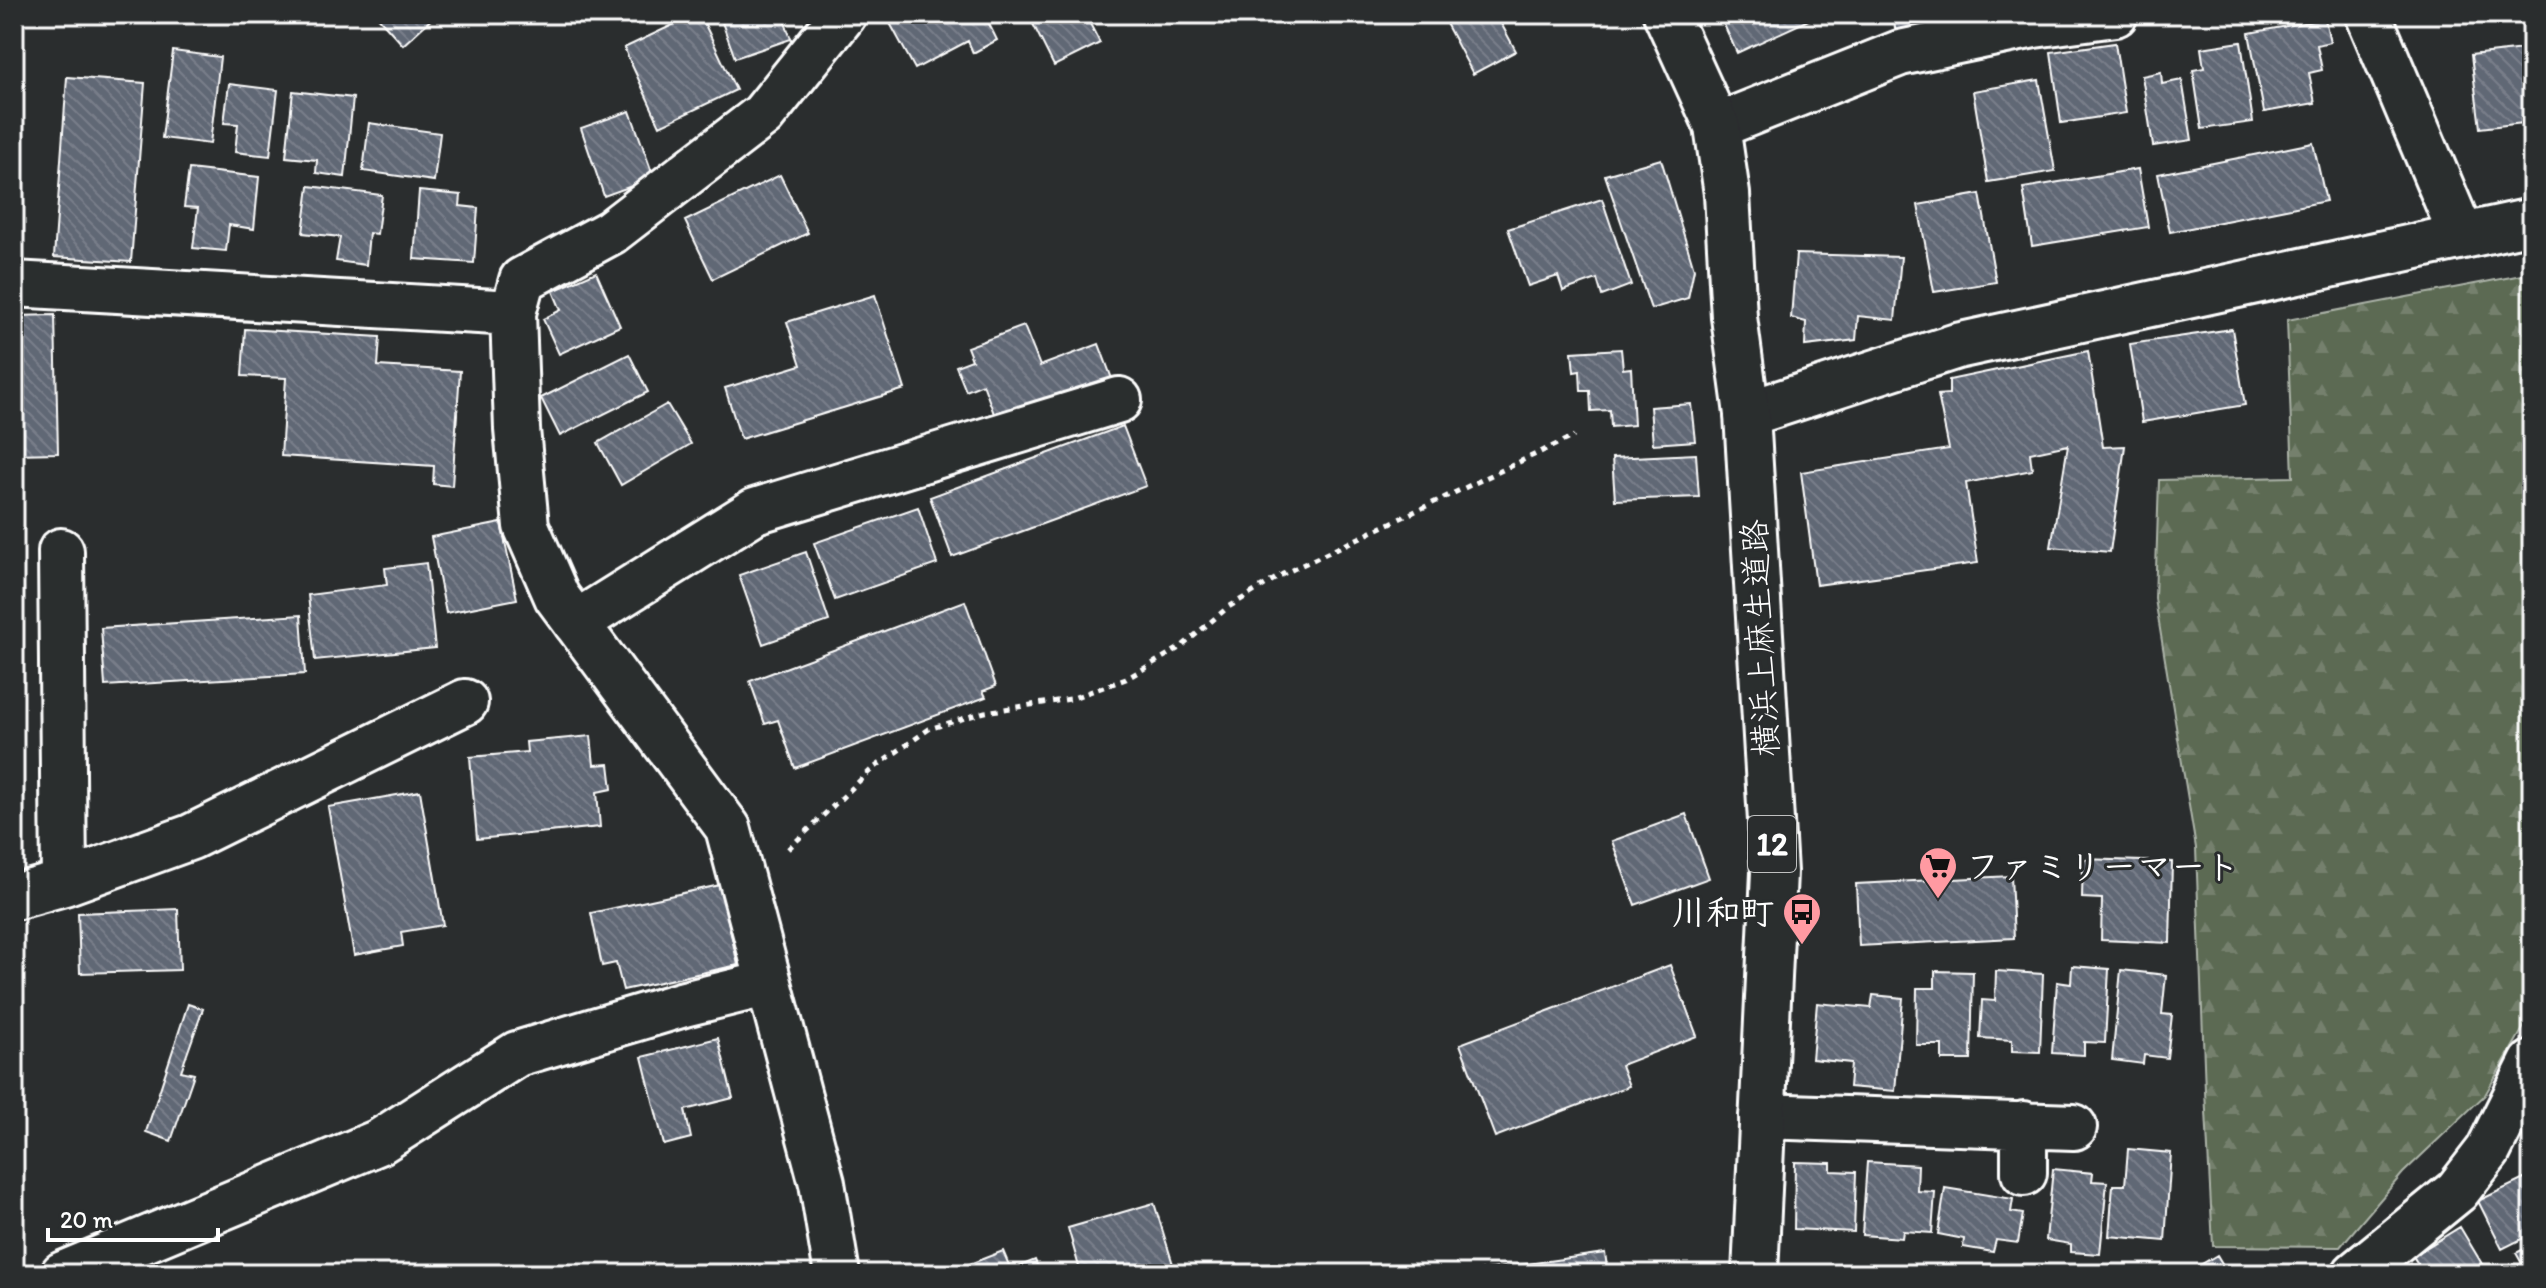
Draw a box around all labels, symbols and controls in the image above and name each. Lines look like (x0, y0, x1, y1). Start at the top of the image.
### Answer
street label: 横浜上麻生道路 (1733, 518, 1787, 758)
road number: 12 (1748, 816, 1796, 872)
supermarket icon: ファミリーマート (1917, 845, 1959, 900)
place label: ファミリーマート (1966, 846, 2239, 887)
bus stop icon: 川和町 (1781, 891, 1823, 946)
place label: 川和町 (1672, 892, 1774, 933)
scale bar (48, 1192, 218, 1242)
text: 20 m (60, 1205, 113, 1234)

